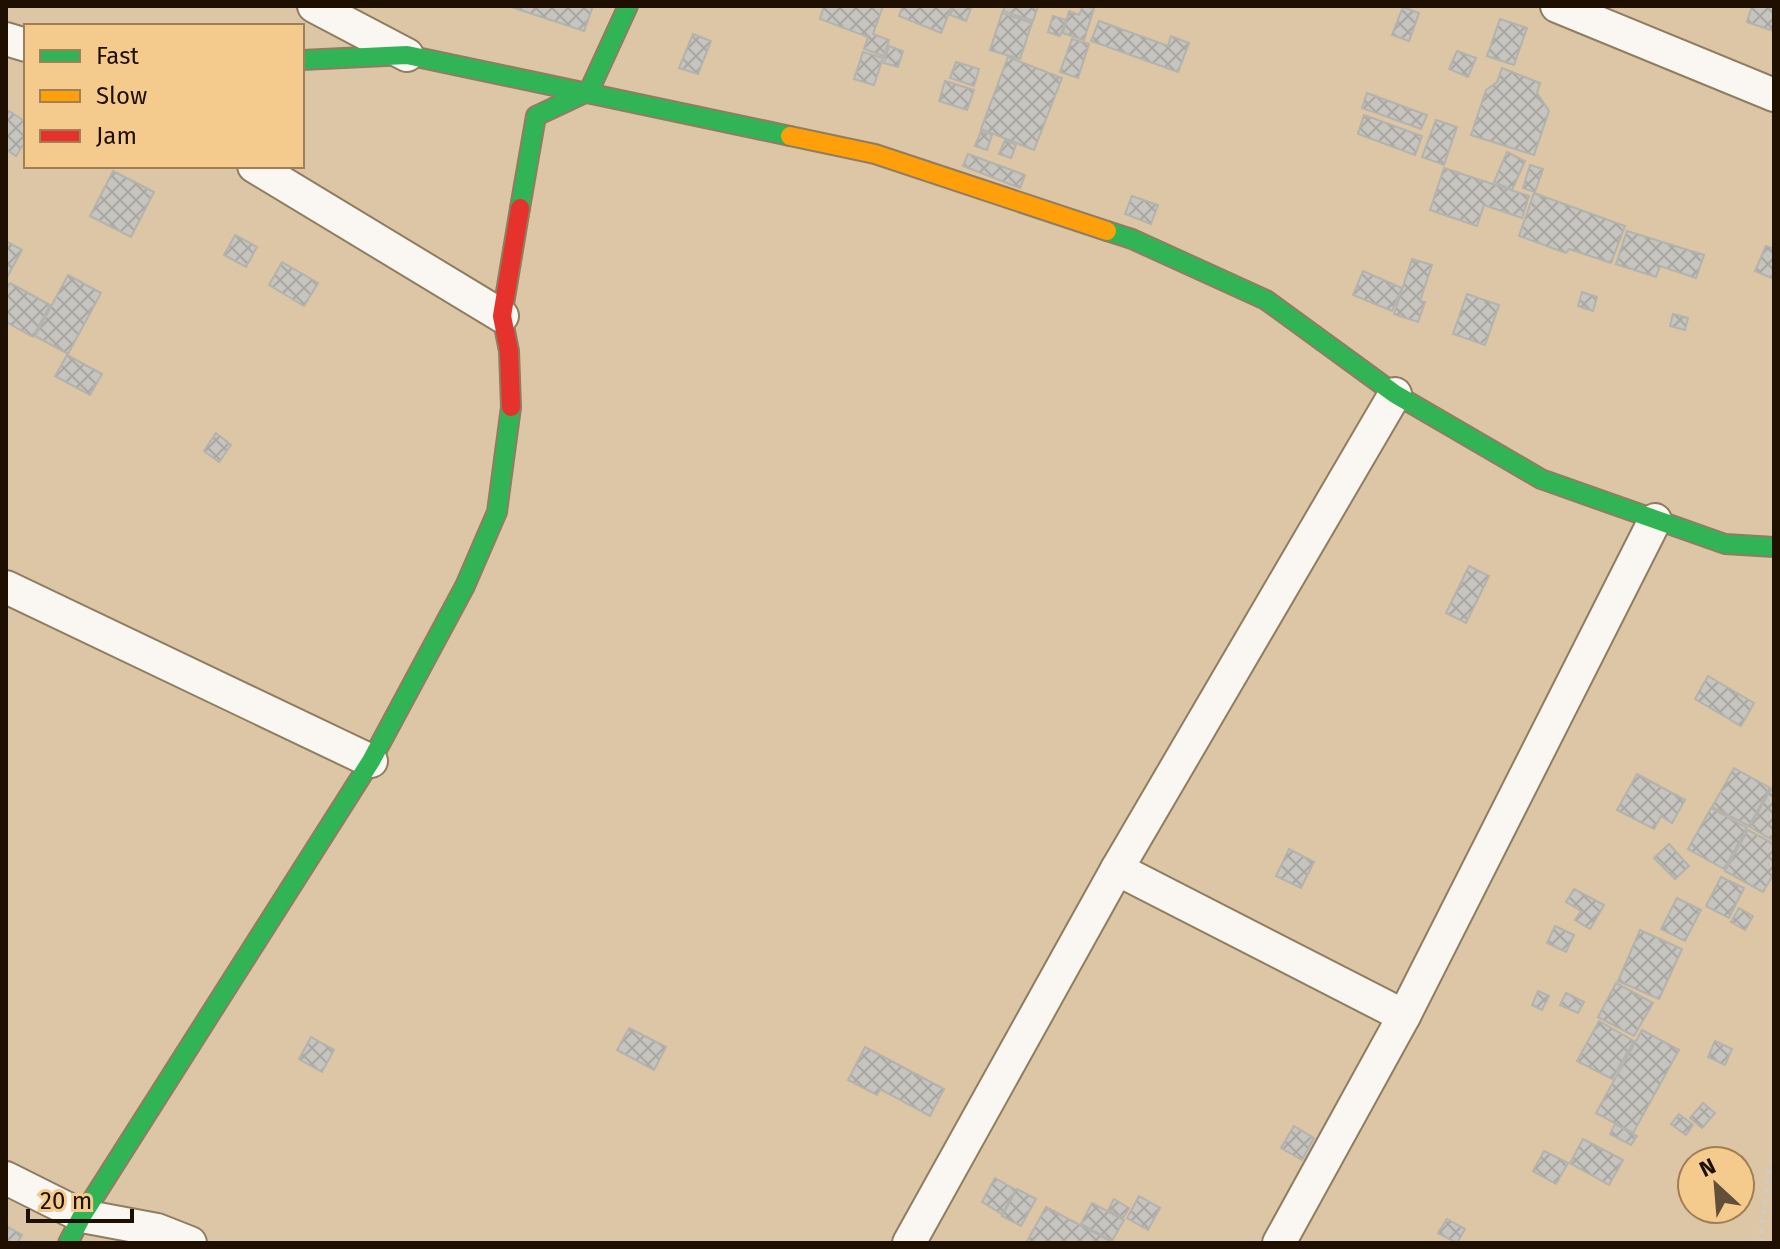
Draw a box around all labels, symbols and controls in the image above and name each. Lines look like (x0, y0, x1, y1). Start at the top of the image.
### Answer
legend (24, 24, 304, 168)
text: Fast (96, 42, 139, 70)
text: Slow (96, 82, 147, 110)
text: Jam (96, 122, 137, 150)
north arrow (1676, 1145, 1756, 1225)
text: N (1695, 1152, 1720, 1183)
scale bar (28, 1173, 132, 1223)
text: 20 m (40, 1187, 92, 1215)

